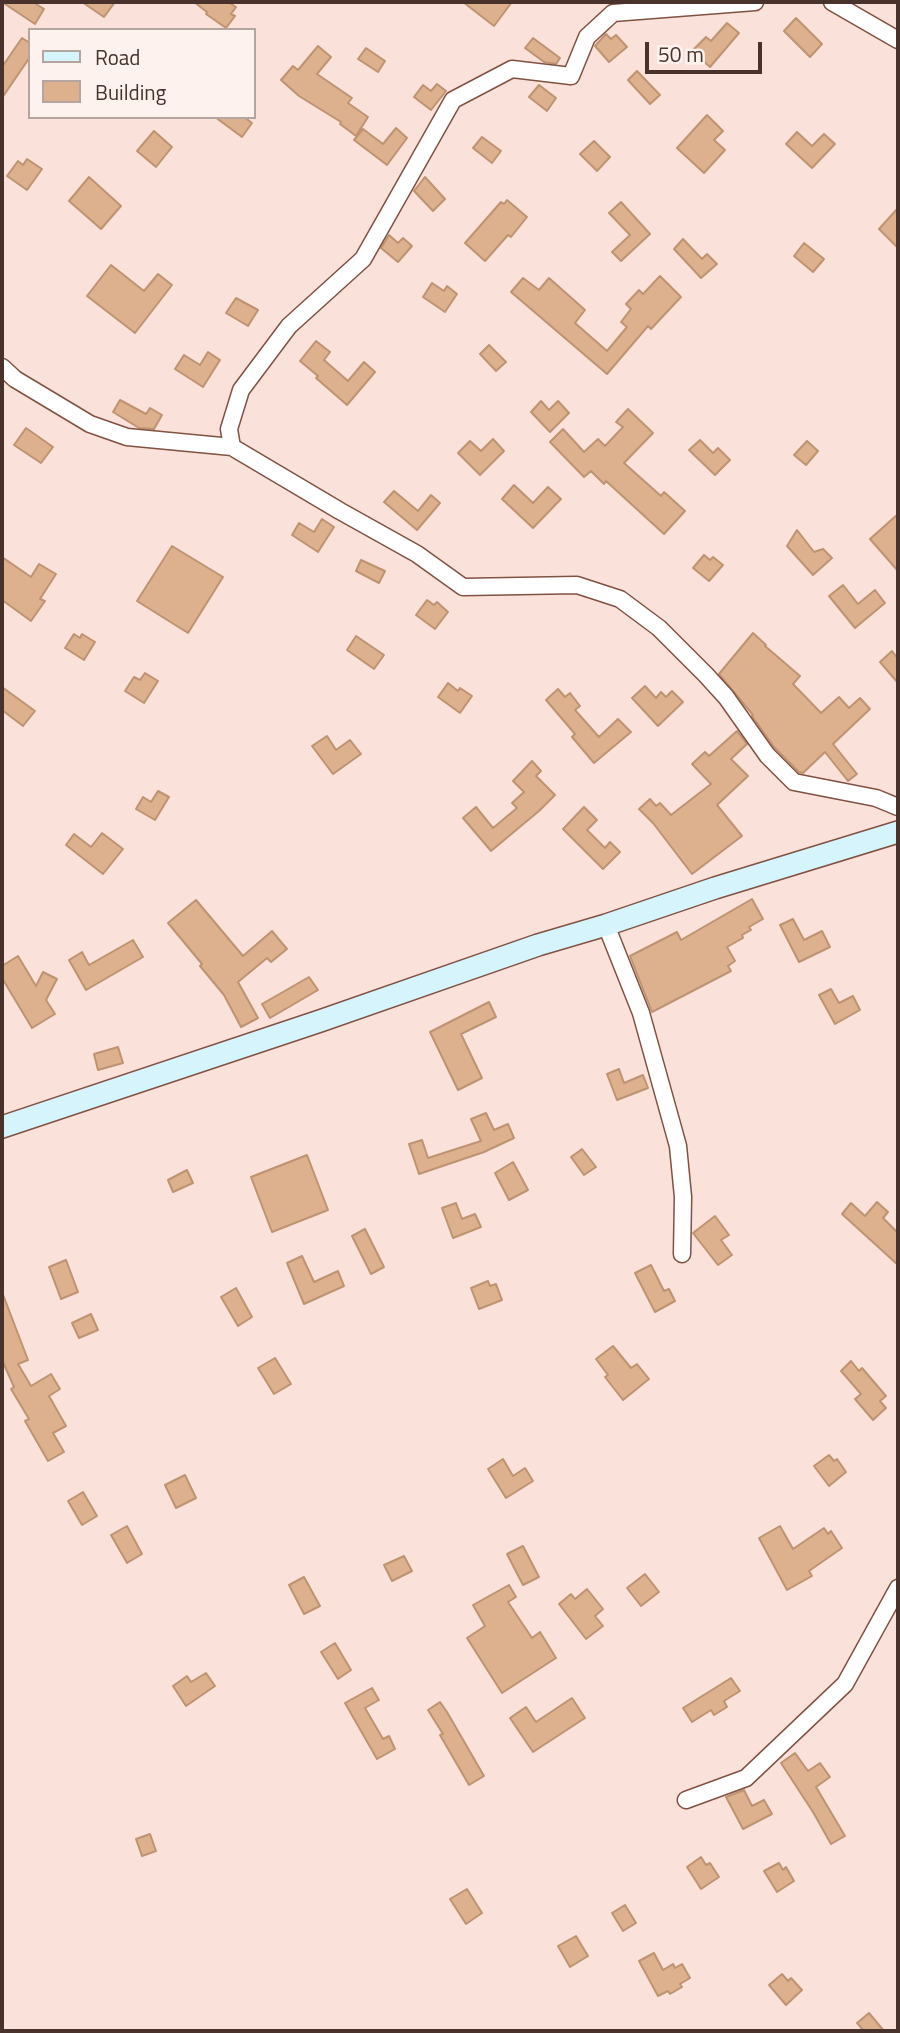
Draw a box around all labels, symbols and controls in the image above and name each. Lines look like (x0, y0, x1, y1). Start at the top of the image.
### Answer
legend (28, 28, 256, 119)
scale bar (648, 28, 765, 72)
text: 50 m (658, 38, 704, 70)
text: Road (95, 41, 140, 73)
text: Building (95, 76, 166, 108)

